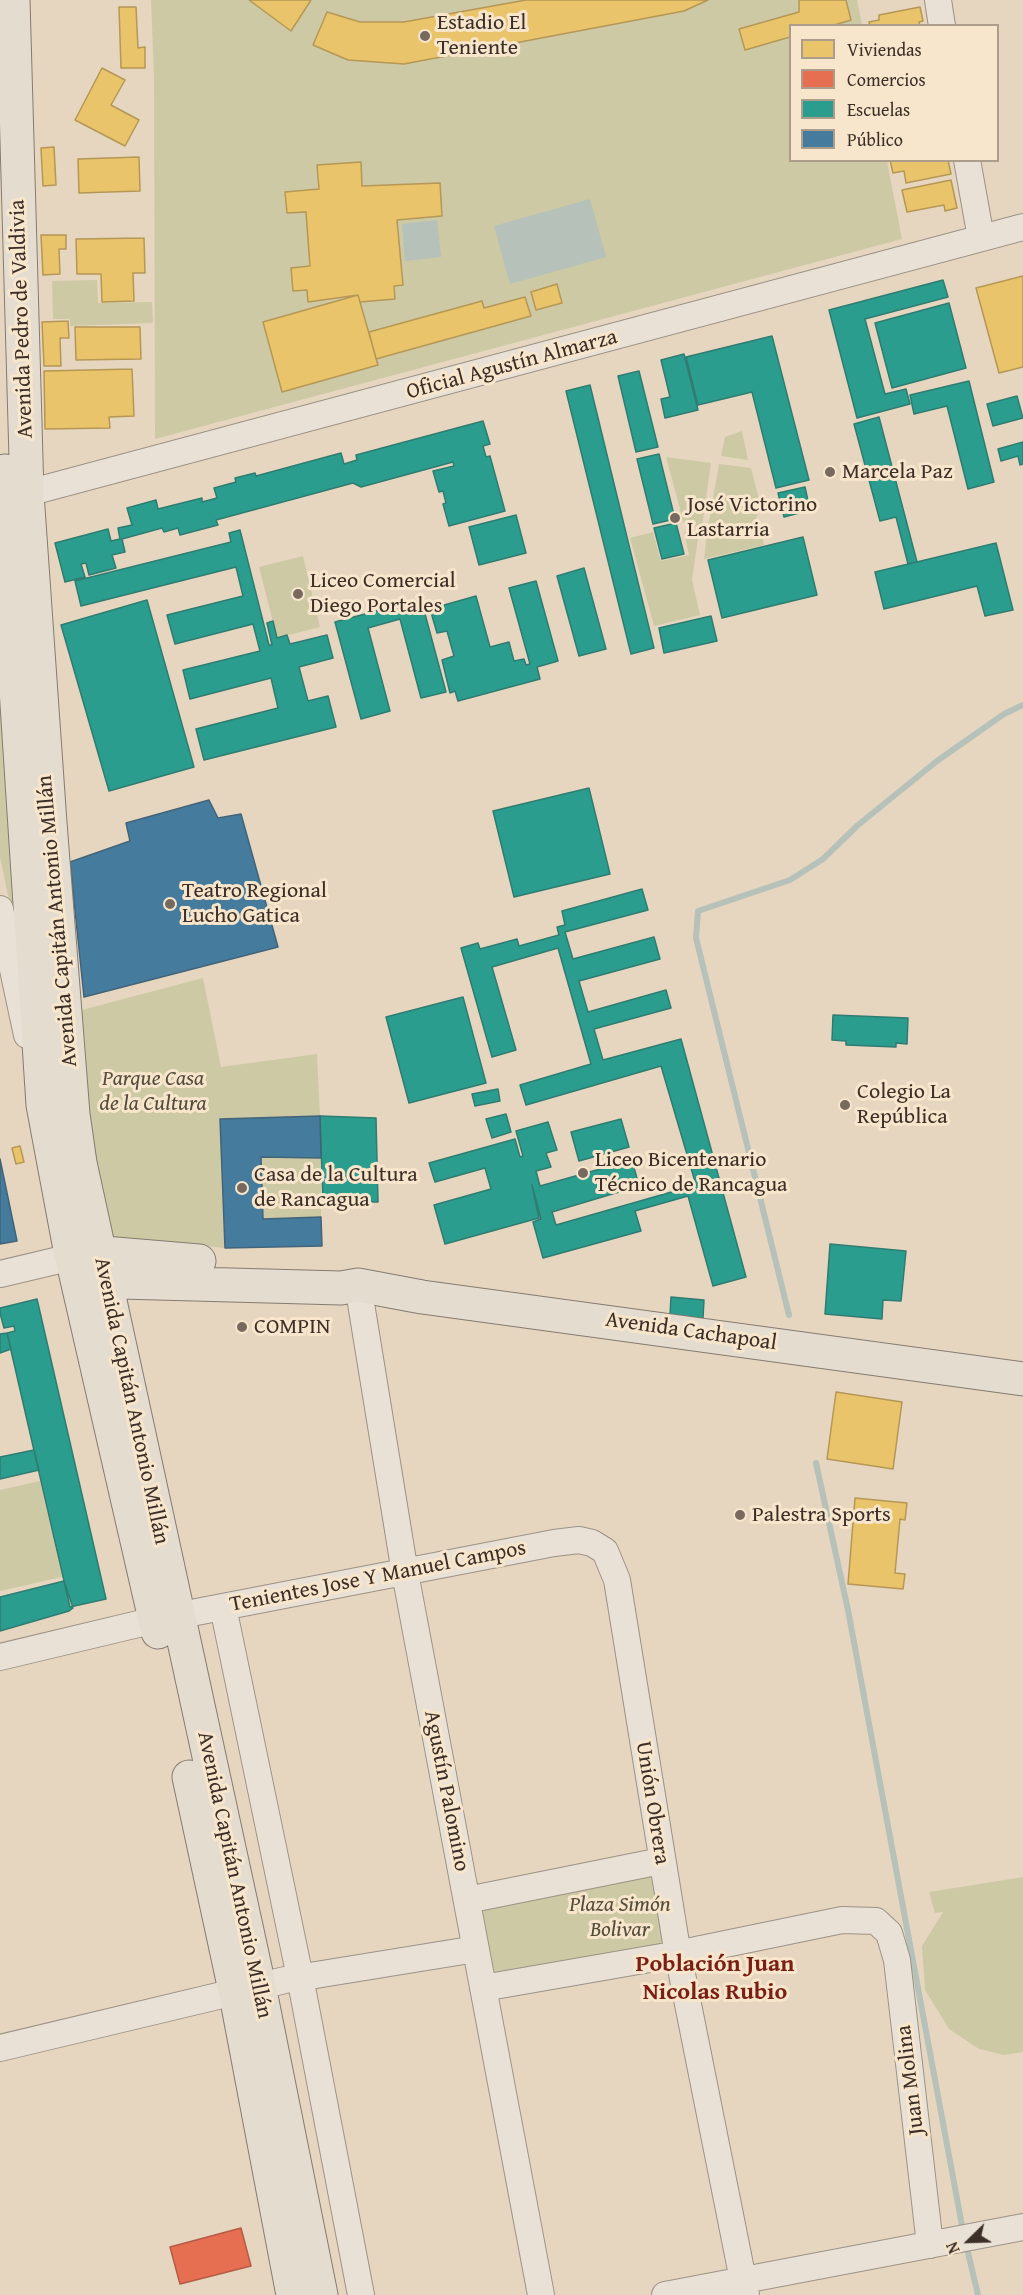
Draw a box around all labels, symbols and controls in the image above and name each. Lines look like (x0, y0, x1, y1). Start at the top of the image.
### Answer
place label: Estadio El Teniente (437, 10, 526, 62)
legend (789, 24, 999, 162)
marker: Estadio El Teniente (418, 29, 432, 43)
text: Viviendas (847, 36, 922, 63)
text: Comercios (847, 66, 926, 93)
text: Escuelas (847, 96, 910, 123)
text: Público (847, 126, 903, 153)
street label: Avenida Pedro de Valdivia (5, 199, 39, 439)
street label: Oficial Agustín Almarza (404, 324, 620, 406)
place label: Marcela Paz (842, 459, 953, 485)
marker: Marcela Paz (823, 465, 837, 479)
place label: José Victorino Lastarria (687, 492, 817, 544)
marker: José Victorino Lastarria (668, 511, 682, 525)
place label: Liceo Comercial Diego Portales (310, 568, 456, 620)
marker: Liceo Comercial Diego Portales (291, 587, 305, 601)
street label: Avenida Capitán Antonio Millán (32, 774, 84, 1068)
place label: Teatro Regional Lucho Gatica (182, 878, 327, 930)
marker: Teatro Regional Lucho Gatica (163, 897, 177, 911)
park label: Parque Casa de la Cultura (99, 1066, 207, 1118)
place label: Colegio La República (857, 1079, 951, 1130)
marker: Colegio La República (838, 1098, 852, 1112)
place label: Liceo Bicentenario Técnico de Rancagua (595, 1147, 787, 1198)
place label: Casa de la Cultura de Rancagua (254, 1162, 418, 1214)
marker: Liceo Bicentenario Técnico de Rancagua (576, 1166, 590, 1180)
marker: Casa de la Cultura de Rancagua (235, 1181, 249, 1195)
street label: Avenida Capitán Antonio Millán (88, 1255, 174, 1547)
street label: Avenida Cachapoal (604, 1307, 778, 1357)
place label: COMPIN (254, 1314, 330, 1340)
marker: COMPIN (235, 1320, 249, 1334)
place label: Palestra Sports (752, 1502, 891, 1528)
marker: Palestra Sports (733, 1508, 747, 1522)
street label: Tenientes Jose Y Manuel Campos (228, 1535, 528, 1619)
street label: Agustín Palomino (417, 1708, 475, 1874)
street label: Avenida Capitán Antonio Millán (191, 1729, 277, 2021)
street label: Unión Obrera (629, 1739, 675, 1867)
park label: Plaza Simón Bolivar (569, 1892, 671, 1944)
district label: Población Juan Nicolas Rubio (636, 1951, 794, 2007)
street label: Juan Molina (891, 2023, 931, 2137)
north arrow (939, 2211, 999, 2271)
text: N (939, 2238, 966, 2258)

